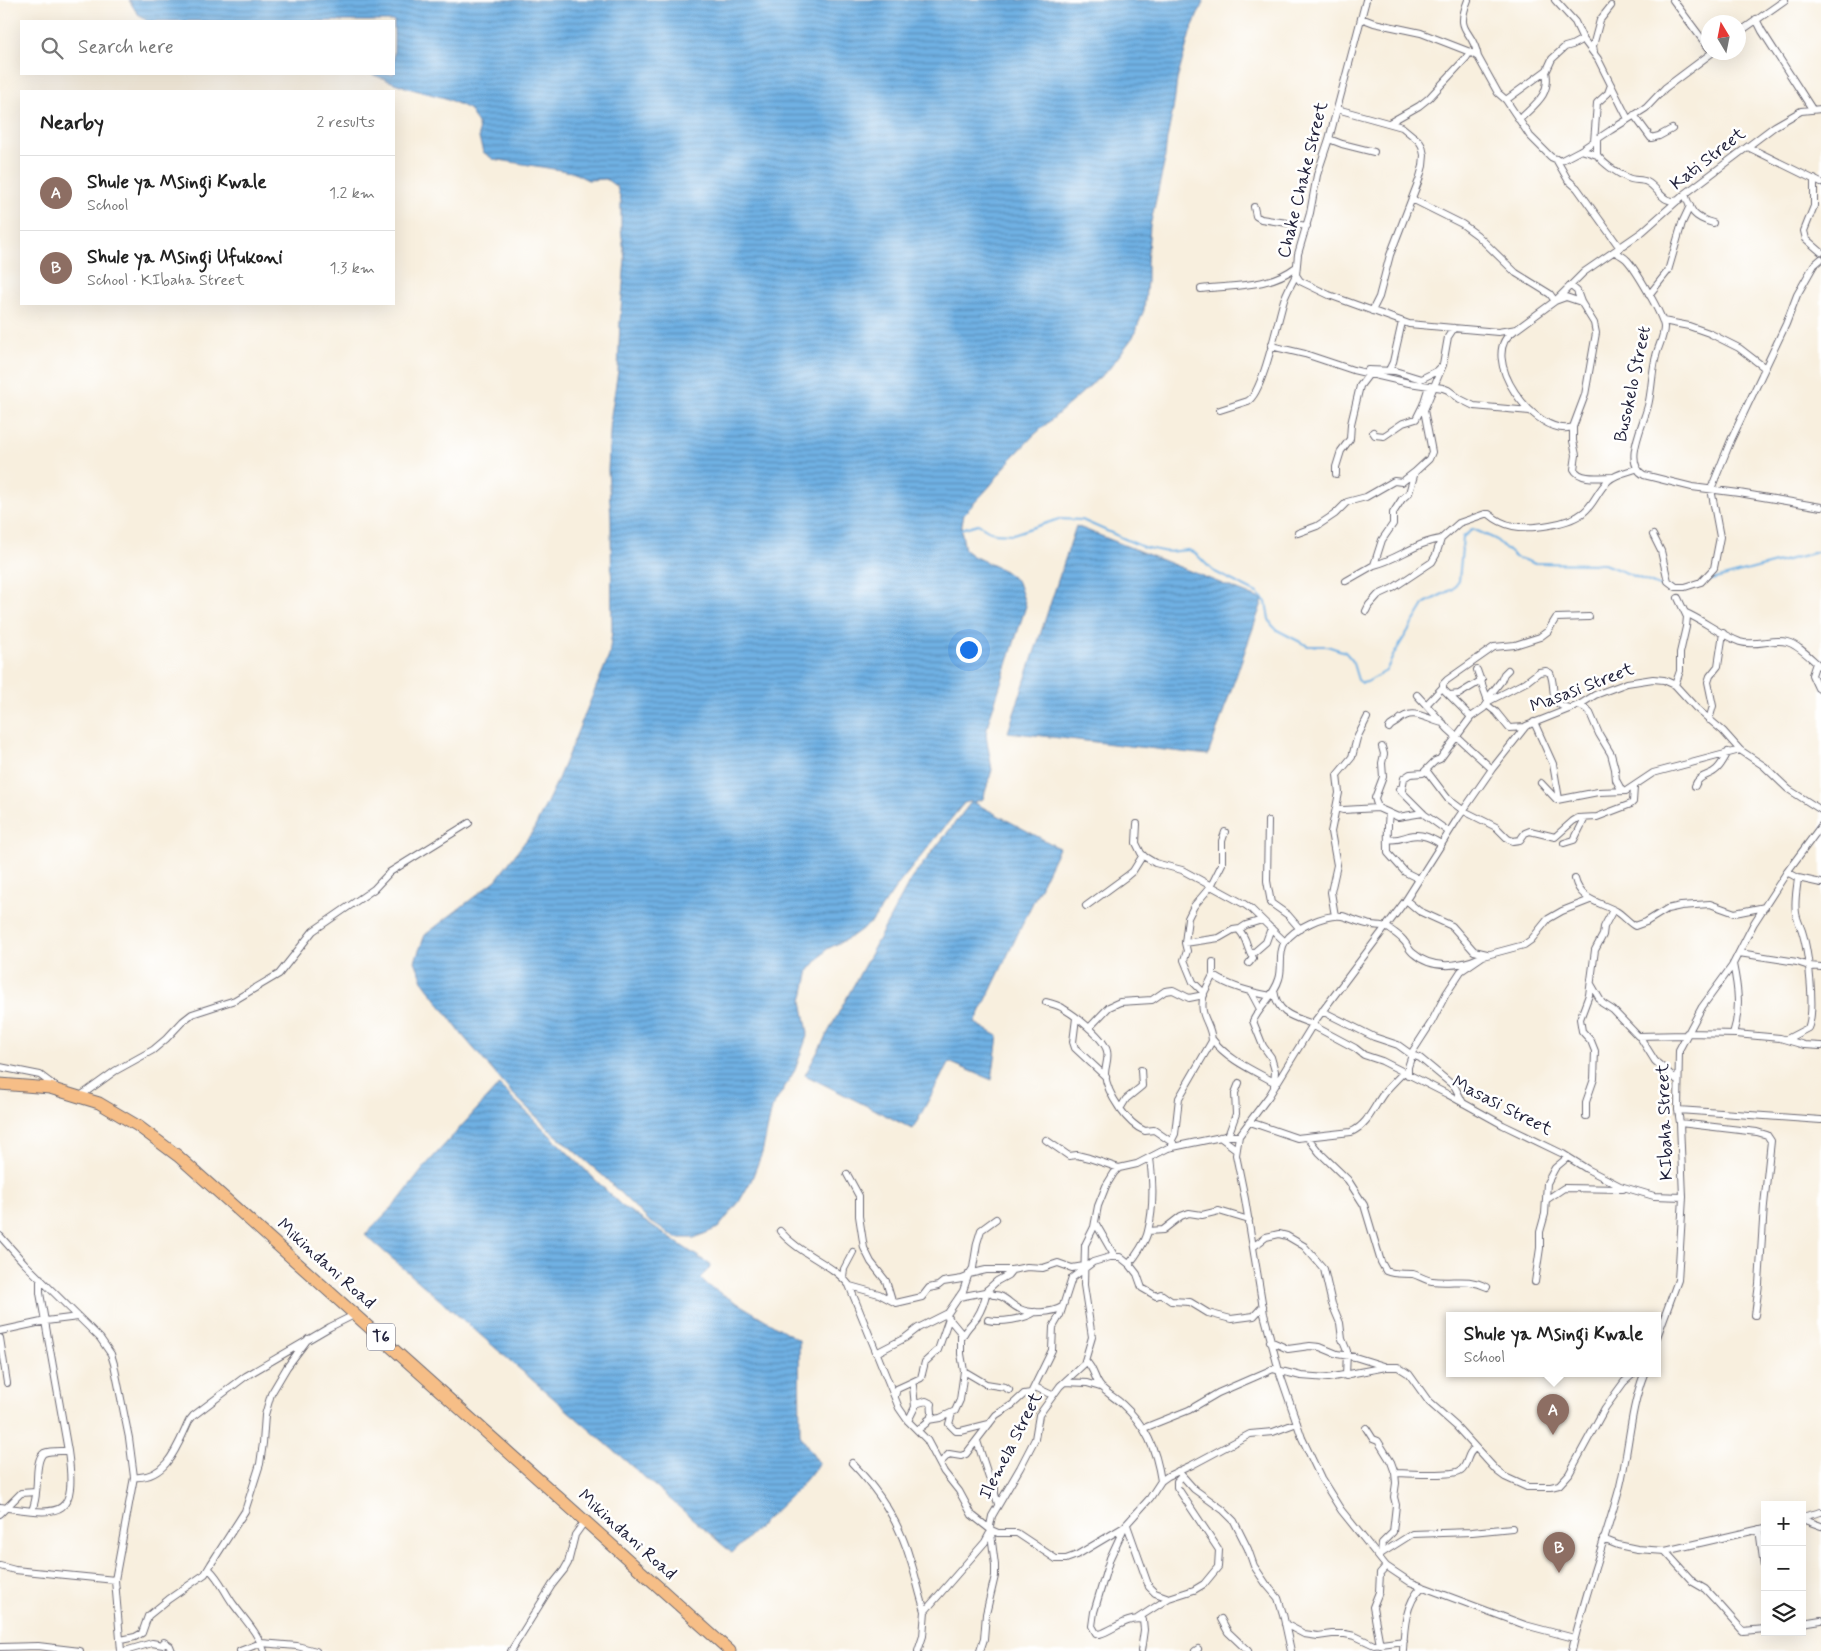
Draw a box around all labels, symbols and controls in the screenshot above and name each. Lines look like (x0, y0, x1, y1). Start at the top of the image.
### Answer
north arrow (1701, 15, 1746, 60)
search box (20, 20, 395, 75)
icon: search (38, 34, 66, 62)
text: Search here (78, 35, 174, 60)
street label: Chake Chake Street (1272, 99, 1334, 261)
text: Nearby (40, 109, 104, 137)
text: 2 results (317, 112, 375, 133)
street label: Kati Street (1665, 122, 1751, 196)
text: Shule ya Msingi Kwale (87, 170, 267, 195)
text: A (51, 183, 61, 204)
text: 1.2 km (329, 183, 375, 204)
text: School (87, 195, 128, 216)
text: Shule ya Msingi Ufukoni (87, 245, 283, 270)
text: B (51, 258, 61, 279)
text: 1.3 km (330, 258, 375, 279)
text: School · KIbaha Street (87, 270, 245, 291)
street label: Busokelo Street (1609, 324, 1657, 444)
your location (956, 637, 982, 663)
street label: Masasi Street (1527, 657, 1638, 719)
street label: KIbaha Street (1651, 1063, 1679, 1181)
street label: Masasi Street (1448, 1070, 1557, 1142)
street label: Mikindani Road (271, 1213, 381, 1315)
popup (1446, 1312, 1661, 1377)
text: Shule ya Msingi Kwale (1464, 1322, 1643, 1347)
road number: T6 (367, 1324, 395, 1350)
text: School (1464, 1347, 1505, 1368)
street label: Ilemela Street (974, 1388, 1049, 1504)
pin: A (1537, 1394, 1569, 1435)
street label: Mikindani Road (572, 1484, 682, 1586)
map controls (1761, 1501, 1806, 1636)
button: + (1761, 1501, 1806, 1546)
pin: B (1543, 1532, 1575, 1573)
button: − (1761, 1546, 1806, 1591)
button: layers (1761, 1591, 1806, 1636)

